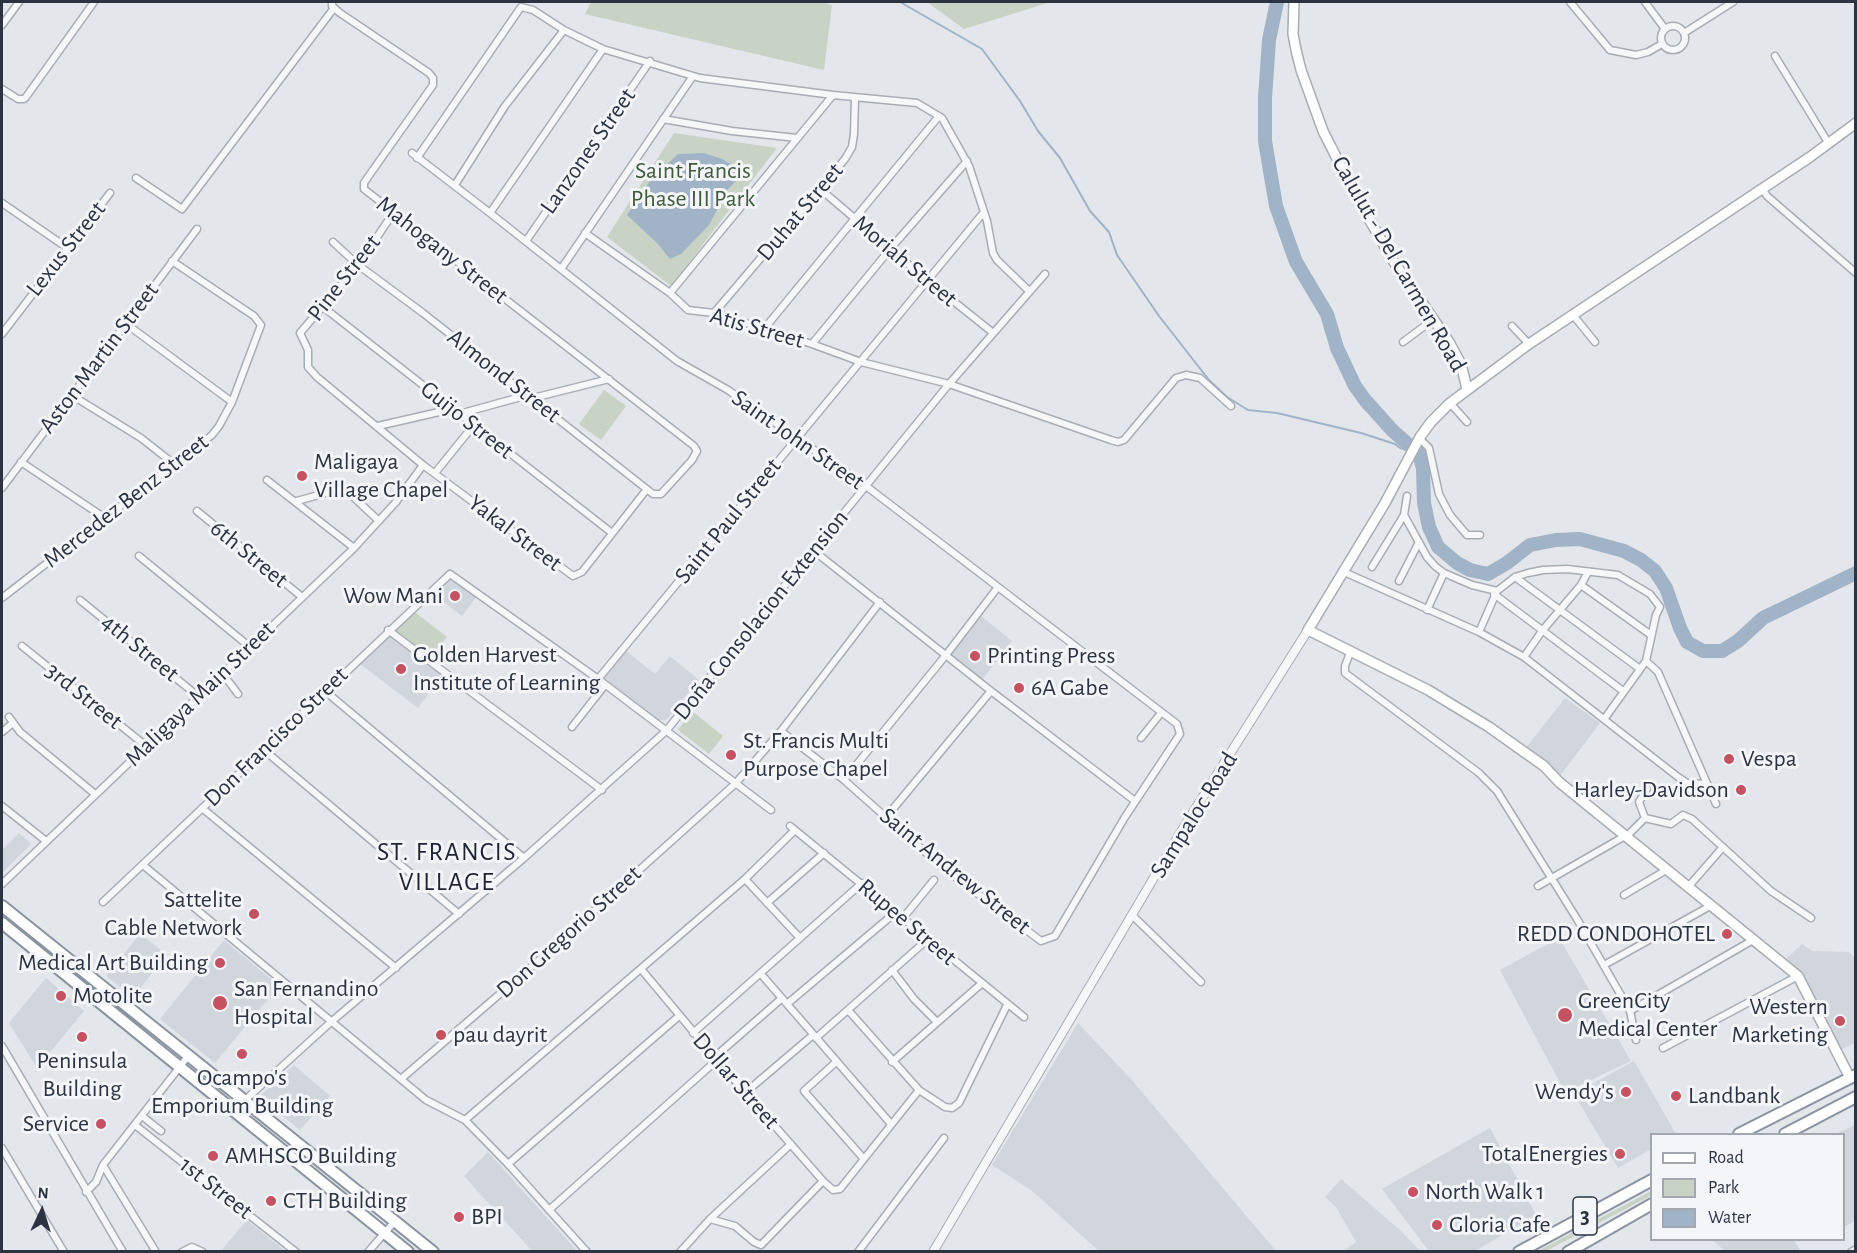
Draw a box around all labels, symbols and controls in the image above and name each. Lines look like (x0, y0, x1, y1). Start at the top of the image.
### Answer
street label: Lanzones Street (534, 82, 642, 220)
street label: Calulut - Del Carmen Road (1325, 151, 1473, 377)
park label: Saint Francis Phase III Park (631, 157, 755, 213)
street label: Duhat Street (751, 157, 849, 267)
street label: Mahogany Street (371, 190, 513, 310)
street label: Lexus Street (20, 196, 112, 302)
street label: Moriah Street (847, 209, 963, 313)
street label: Pine Street (301, 229, 387, 327)
street label: Aston Martin Street (33, 277, 165, 439)
street label: Atis Street (707, 301, 807, 355)
street label: Almond Street (442, 323, 566, 429)
street label: Guijo Street (415, 375, 519, 465)
street label: Saint John Street (726, 384, 870, 496)
street label: Mercedez Benz Street (38, 428, 214, 574)
place label: Maligaya Village Chapel (314, 448, 448, 504)
street label: Saint Paul Street (669, 452, 787, 590)
marker: Maligaya Village Chapel (295, 469, 309, 483)
street label: Yakal Street (462, 488, 568, 578)
street label: Doña Consolacion Extension (667, 504, 855, 726)
street label: 6th Street (204, 514, 294, 594)
place label: Wow Mani (343, 582, 443, 610)
marker: Wow Mani (448, 589, 462, 603)
street label: 4th Street (95, 608, 185, 688)
street label: Maligaya Main Street (119, 615, 281, 773)
place label: Golden Harvest Institute of Learning (413, 641, 600, 697)
place label: Printing Press (987, 642, 1115, 670)
marker: Printing Press (968, 649, 982, 663)
street label: 3rd Street (40, 656, 128, 736)
street label: Don Francisco Street (198, 661, 354, 813)
marker: Golden Harvest Institute of Learning (394, 662, 408, 676)
place label: 6A Gabe (1031, 674, 1109, 702)
marker: 6A Gabe (1012, 681, 1026, 695)
place label: St. Francis Multi Purpose Chapel (743, 727, 889, 783)
place label: Vespa (1741, 745, 1797, 773)
street label: Sampaloc Road (1144, 747, 1244, 883)
marker: St. Francis Multi Purpose Chapel (724, 748, 738, 762)
marker: Vespa (1722, 752, 1736, 766)
place label: Harley-Davidson (1574, 776, 1729, 804)
marker: Harley-Davidson (1734, 783, 1748, 797)
street label: Saint Andrew Street (874, 801, 1036, 941)
district label: ST. FRANCIS VILLAGE (377, 836, 517, 898)
street label: Don Gregorio Street (491, 859, 647, 1005)
street label: Rupee Street (852, 872, 962, 972)
place label: Sattelite Cable Network (104, 886, 242, 942)
marker: Sattelite Cable Network (247, 907, 261, 921)
place label: REDD CONDOHOTEL (1517, 920, 1715, 948)
marker: REDD CONDOHOTEL (1720, 927, 1734, 941)
place label: Medical Art Building (18, 949, 208, 977)
marker: Medical Art Building (213, 956, 227, 970)
place label: San Fernandino Hospital (234, 975, 378, 1031)
place label: Motolite (73, 982, 152, 1010)
place label: GreenCity Medical Center (1578, 987, 1717, 1043)
marker: Motolite (54, 989, 68, 1003)
place label: Western Marketing (1732, 993, 1828, 1049)
marker: San Fernandino Hospital (211, 994, 229, 1012)
marker: GreenCity Medical Center (1556, 1006, 1574, 1024)
marker: Western Marketing (1833, 1014, 1847, 1028)
place label: pau dayrit (453, 1021, 547, 1049)
street label: Dollar Street (686, 1027, 786, 1135)
marker: pau dayrit (434, 1028, 448, 1042)
marker: Peninsula Building (75, 1030, 89, 1044)
place label: Peninsula Building (36, 1047, 128, 1103)
marker: Ocampo's Emporium Building (235, 1047, 249, 1061)
place label: Ocampo's Emporium Building (151, 1064, 333, 1120)
place label: Wendy's (1535, 1078, 1614, 1106)
place label: Landbank (1688, 1082, 1780, 1110)
marker: Wendy's (1619, 1085, 1633, 1099)
marker: Landbank (1669, 1089, 1683, 1103)
place label: Service (23, 1110, 89, 1138)
marker: Service (94, 1117, 108, 1131)
legend (1650, 1133, 1845, 1241)
place label: TotalEnergies (1481, 1140, 1608, 1168)
place label: AMHSCO Building (225, 1142, 396, 1170)
marker: TotalEnergies (1613, 1147, 1627, 1161)
marker: AMHSCO Building (206, 1149, 220, 1163)
text: Road (1708, 1149, 1744, 1167)
street label: 1st Street (174, 1150, 258, 1226)
place label: North Walk 1 (1425, 1178, 1545, 1206)
text: Park (1708, 1179, 1739, 1197)
north arrow (12, 1181, 72, 1241)
text: N (37, 1185, 49, 1201)
marker: North Walk 1 (1406, 1185, 1420, 1199)
place label: CTH Building (283, 1187, 407, 1215)
marker: CTH Building (264, 1194, 278, 1208)
road number: 3 (1573, 1197, 1597, 1235)
place label: BPI (471, 1203, 503, 1231)
text: Water (1708, 1209, 1751, 1227)
marker: BPI (452, 1210, 466, 1224)
place label: Gloria Cafe (1449, 1211, 1550, 1239)
marker: Gloria Cafe (1430, 1218, 1444, 1232)

